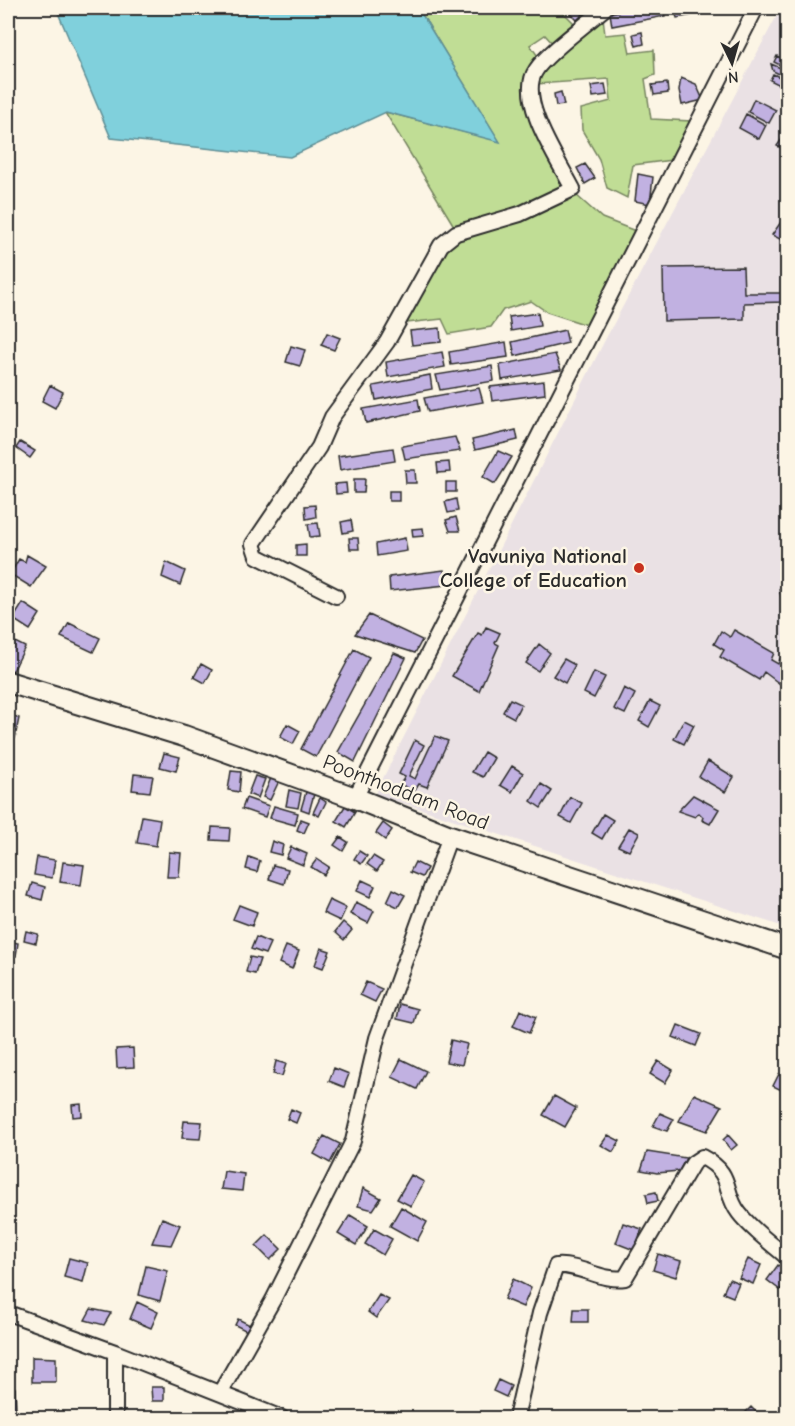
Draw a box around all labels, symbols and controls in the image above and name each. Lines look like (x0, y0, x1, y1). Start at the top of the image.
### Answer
north arrow (702, 33, 762, 93)
text: N (727, 68, 739, 86)
place label: Vavuniya National College of Education (440, 544, 627, 592)
marker: Vavuniya National College of Education (632, 561, 646, 575)
street label: Poonthoddam Road (320, 749, 492, 835)

